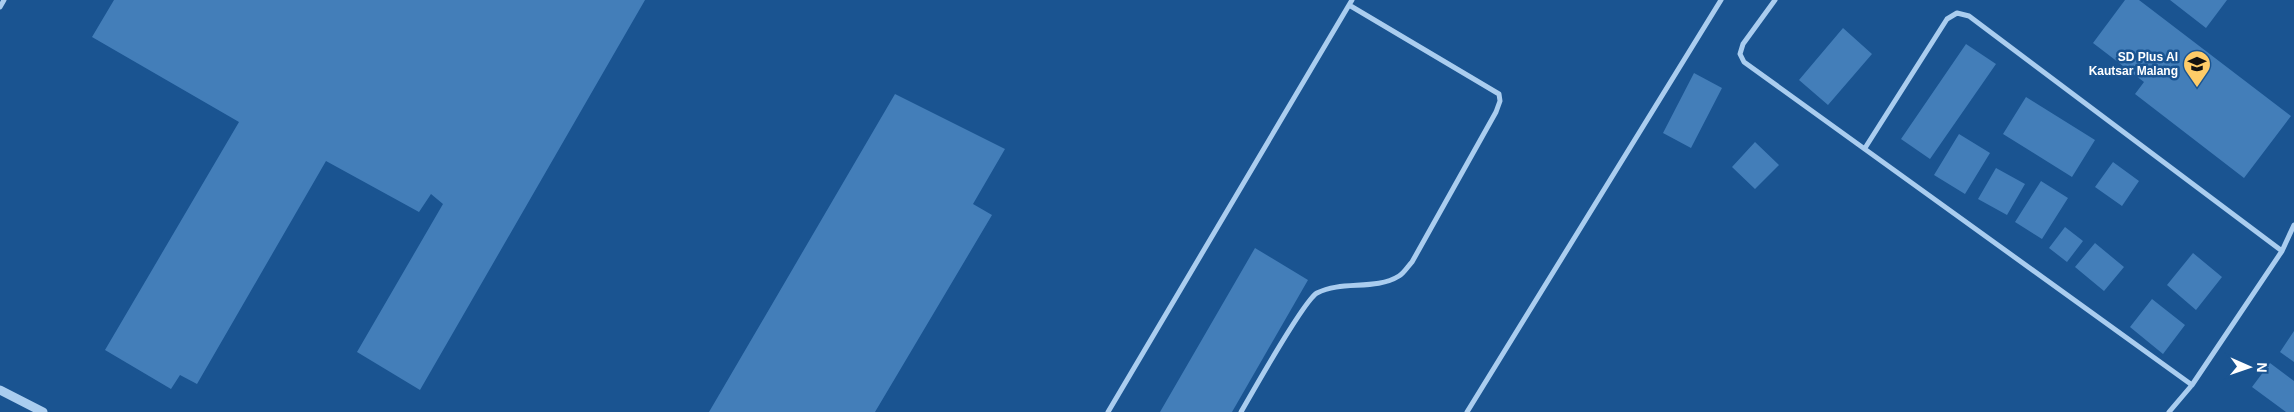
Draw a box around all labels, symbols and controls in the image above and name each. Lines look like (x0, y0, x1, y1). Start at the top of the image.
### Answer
school or university icon: SD Plus Al Kautsar Malang (2182, 49, 2212, 88)
place label: SD Plus Al Kautsar Malang (2089, 50, 2178, 78)
north arrow (2224, 342, 2274, 392)
text: N (2254, 362, 2270, 373)

